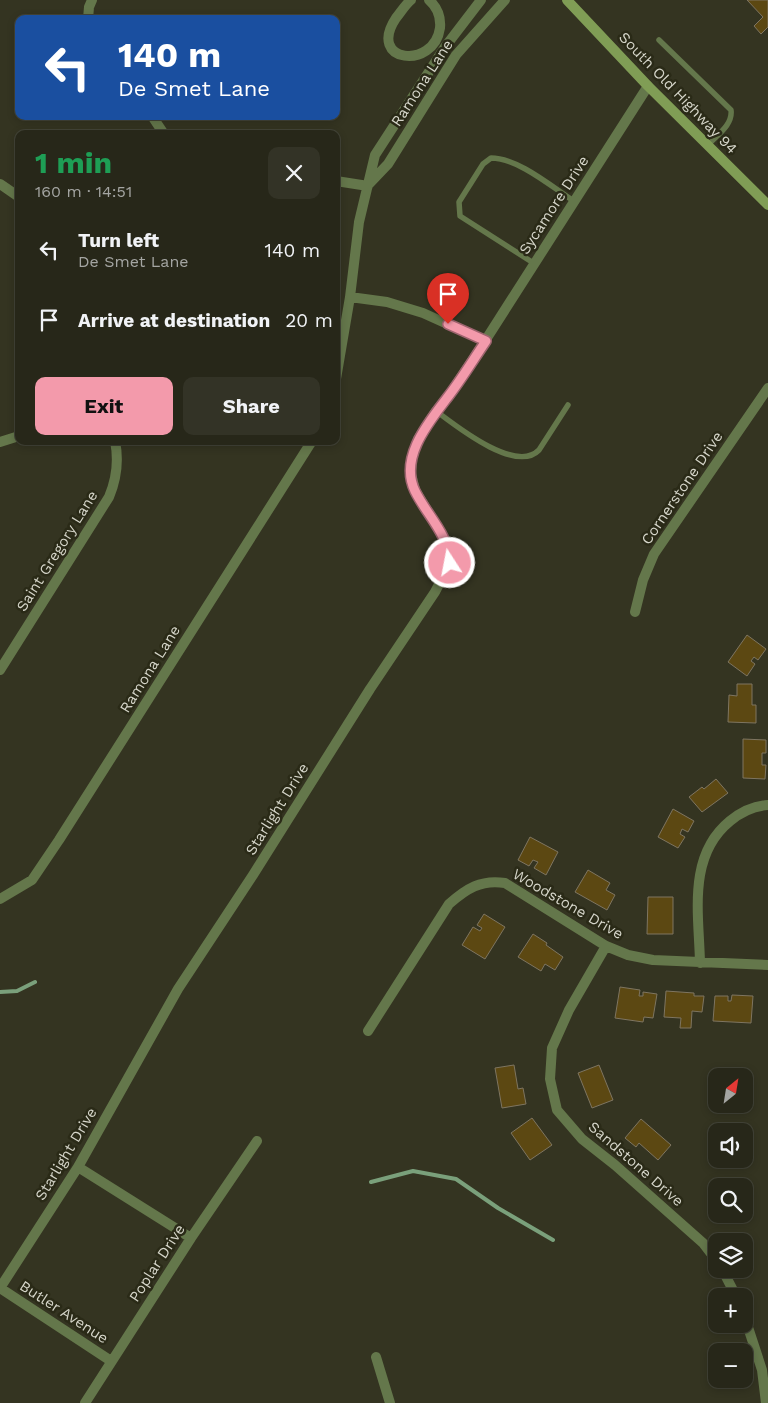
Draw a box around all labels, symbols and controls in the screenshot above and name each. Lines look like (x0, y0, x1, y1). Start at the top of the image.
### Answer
street label: South Old Highway 94 (615, 28, 741, 158)
text: 140 m (118, 34, 221, 76)
icon: left (35, 35, 100, 100)
street label: Ramona Lane (387, 36, 457, 130)
text: De Smet Lane (118, 76, 270, 101)
text: 1 min (35, 145, 112, 180)
button: close (268, 147, 320, 199)
street label: Sycamore Drive (515, 152, 593, 258)
text: 160 m · 14:51 (35, 182, 132, 201)
text: Turn left (78, 229, 159, 252)
icon: left (35, 236, 63, 264)
text: 140 m (265, 239, 320, 262)
text: De Smet Lane (78, 252, 189, 271)
pin (427, 273, 469, 324)
icon: arrive (434, 280, 462, 308)
icon: arrive (35, 306, 63, 334)
text: Arrive at destination (78, 309, 270, 332)
text: 20 m (285, 309, 333, 332)
button: Exit (35, 377, 173, 435)
button: Share (183, 377, 320, 435)
street label: Cornerstone Drive (637, 428, 727, 548)
street label: Saint Gregory Lane (13, 487, 101, 615)
position arrow (423, 536, 475, 588)
street label: Ramona Lane (116, 622, 184, 716)
street label: Starlight Drive (242, 760, 312, 858)
street label: Woodstone Drive (509, 865, 627, 943)
north arrow (708, 1068, 752, 1112)
map controls (708, 1068, 753, 1388)
street label: Starlight Drive (31, 1104, 101, 1204)
street label: Sandstone Drive (585, 1118, 687, 1210)
button: sound (708, 1123, 753, 1168)
button: search (708, 1178, 753, 1223)
street label: Poplar Drive (125, 1221, 189, 1305)
button: layers (708, 1233, 753, 1278)
street label: Butler Avenue (16, 1277, 112, 1347)
button: + (708, 1288, 753, 1333)
button: − (708, 1343, 753, 1388)

